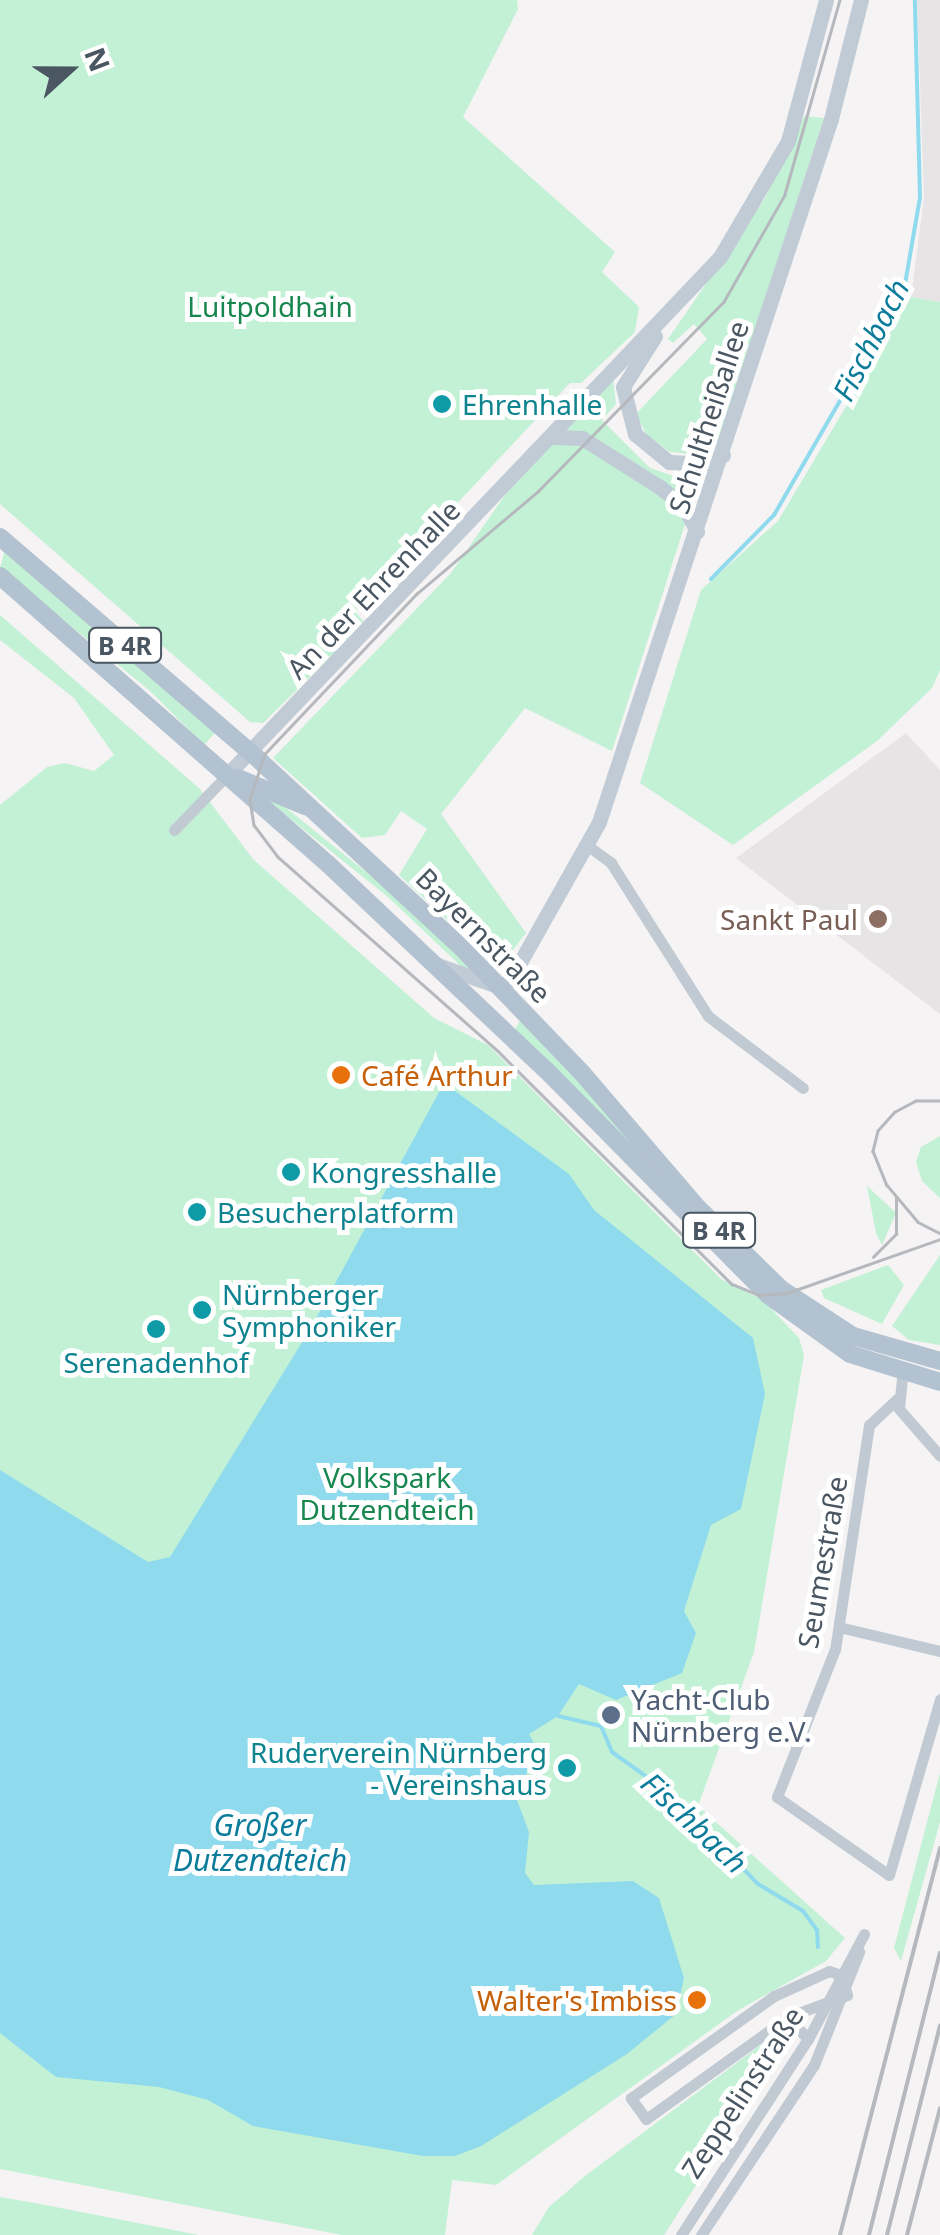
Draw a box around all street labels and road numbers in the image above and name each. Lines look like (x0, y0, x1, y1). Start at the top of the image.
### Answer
street label: Schultheißallee (661, 316, 755, 518)
street label: An der Ehrenhalle (279, 493, 467, 685)
road number: B 4R (88, 625, 162, 665)
street label: Bayernstraße (410, 861, 558, 1009)
road number: B 4R (682, 1210, 756, 1250)
street label: Seumestraße (790, 1473, 854, 1651)
street label: Zeppelinstraße (674, 2000, 810, 2184)

